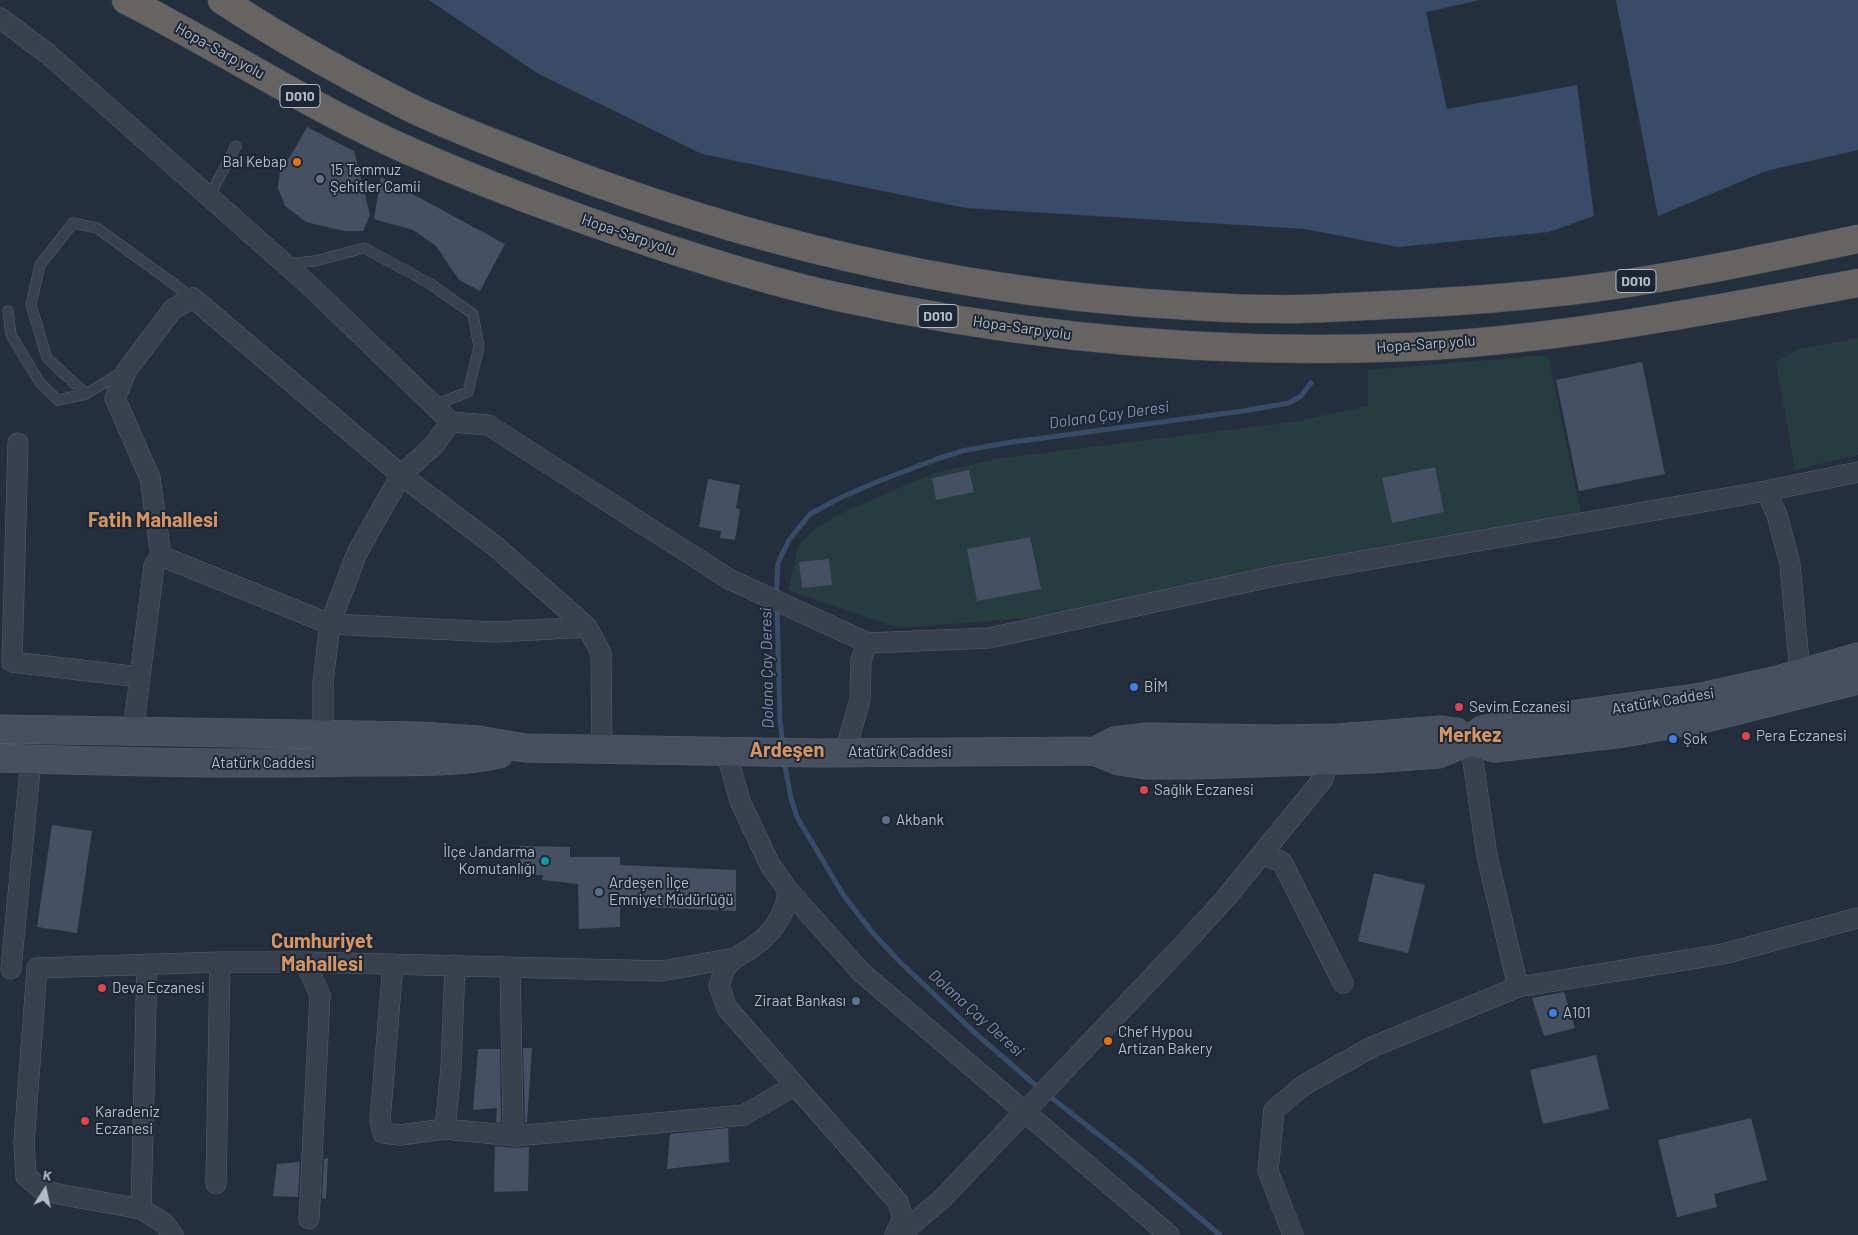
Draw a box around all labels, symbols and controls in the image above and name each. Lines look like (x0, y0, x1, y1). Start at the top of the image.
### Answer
street label: Hopa-Sarp yolu (172, 19, 268, 83)
road number: D010 (280, 84, 320, 108)
place label: Bal Kebap (223, 153, 287, 171)
marker: Bal Kebap (291, 156, 303, 168)
place label: 15 Temmuz Şehitler Camii (330, 161, 421, 196)
marker: 15 Temmuz Şehitler Camii (314, 173, 326, 185)
street label: Hopa-Sarp yolu (579, 210, 679, 260)
road number: D010 (1616, 270, 1656, 292)
road number: D010 (918, 304, 958, 328)
street label: Hopa-Sarp yolu (972, 312, 1072, 344)
street label: Hopa-Sarp yolu (1376, 332, 1476, 356)
water label: Dolana Çay Deresi (1048, 397, 1170, 433)
district label: Fatih Mahallesi (88, 508, 218, 532)
water label: Dolana Çay Deresi (756, 607, 778, 729)
place label: BİM (1144, 678, 1168, 696)
marker: BİM (1128, 681, 1140, 693)
street label: Atatürk Caddesi (1611, 684, 1715, 718)
place label: Sevim Eczanesi (1469, 698, 1570, 716)
marker: Sevim Eczanesi (1453, 701, 1465, 713)
district label: Merkez (1439, 723, 1501, 747)
place label: Pera Eczanesi (1756, 727, 1847, 745)
place label: Şok (1683, 730, 1707, 748)
marker: Pera Eczanesi (1740, 730, 1752, 742)
marker: Şok (1667, 733, 1679, 745)
district label: Ardeşen (750, 738, 824, 762)
street label: Atatürk Caddesi (848, 743, 952, 761)
street label: Atatürk Caddesi (211, 754, 315, 772)
place label: Sağlık Eczanesi (1154, 781, 1254, 799)
marker: Sağlık Eczanesi (1138, 784, 1150, 796)
place label: Akbank (896, 811, 944, 829)
marker: Akbank (880, 814, 892, 826)
place label: İlçe Jandarma Komutanlığı (443, 843, 535, 878)
marker: İlçe Jandarma Komutanlığı (539, 855, 551, 867)
place label: Ardeşen İlçe Emniyet Müdürlüğü (609, 874, 734, 909)
marker: Ardeşen İlçe Emniyet Müdürlüğü (593, 886, 605, 898)
district label: Cumhuriyet Mahallesi (271, 929, 373, 976)
water label: Dolana Çay Deresi (925, 965, 1027, 1061)
place label: Deva Eczanesi (112, 979, 205, 997)
marker: Deva Eczanesi (96, 982, 108, 994)
place label: Ziraat Bankası (754, 992, 846, 1010)
marker: Ziraat Bankası (850, 995, 862, 1007)
place label: A101 (1563, 1004, 1591, 1022)
marker: A101 (1547, 1007, 1559, 1019)
place label: Chef Hypou Artizan Bakery (1118, 1023, 1212, 1058)
marker: Chef Hypou Artizan Bakery (1102, 1035, 1114, 1047)
place label: Karadeniz Eczanesi (95, 1103, 160, 1138)
marker: Karadeniz Eczanesi (79, 1115, 91, 1127)
north arrow (20, 1165, 70, 1215)
text: K (42, 1166, 53, 1184)

